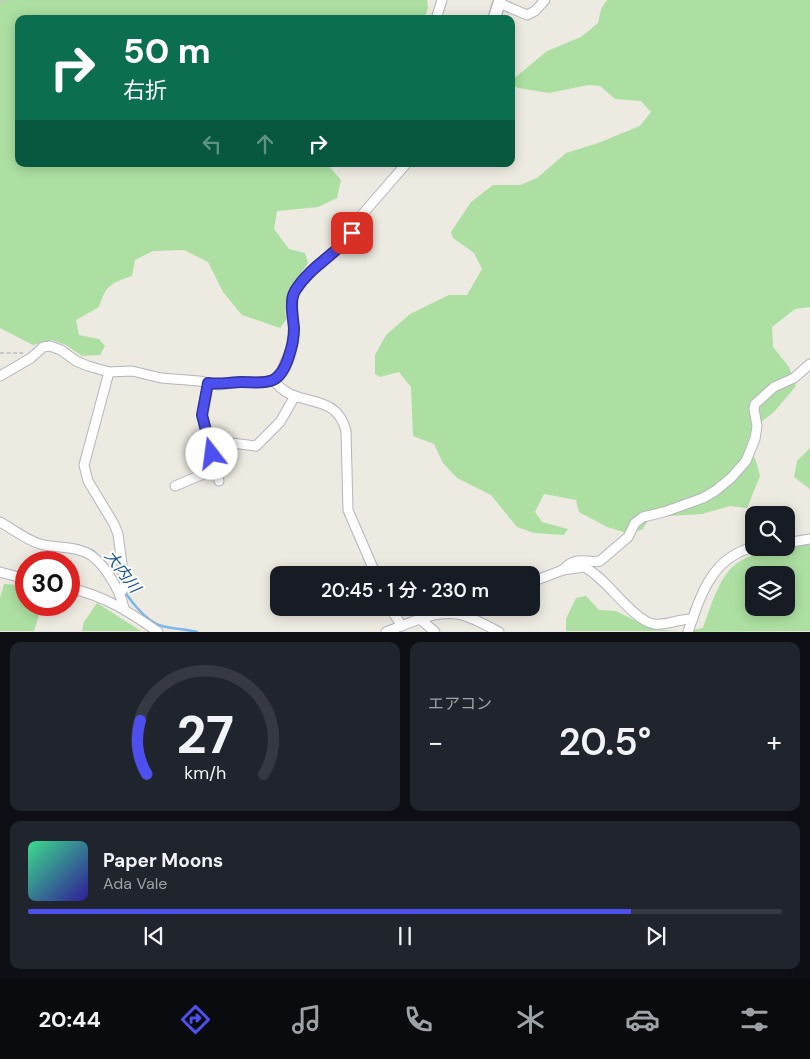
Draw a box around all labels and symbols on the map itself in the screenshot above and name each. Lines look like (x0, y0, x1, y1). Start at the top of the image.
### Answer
pin (331, 212, 373, 254)
position arrow (185, 427, 237, 479)
water label: 大内川 (100, 546, 147, 598)
speed limit sign: 30 (15, 551, 80, 616)

